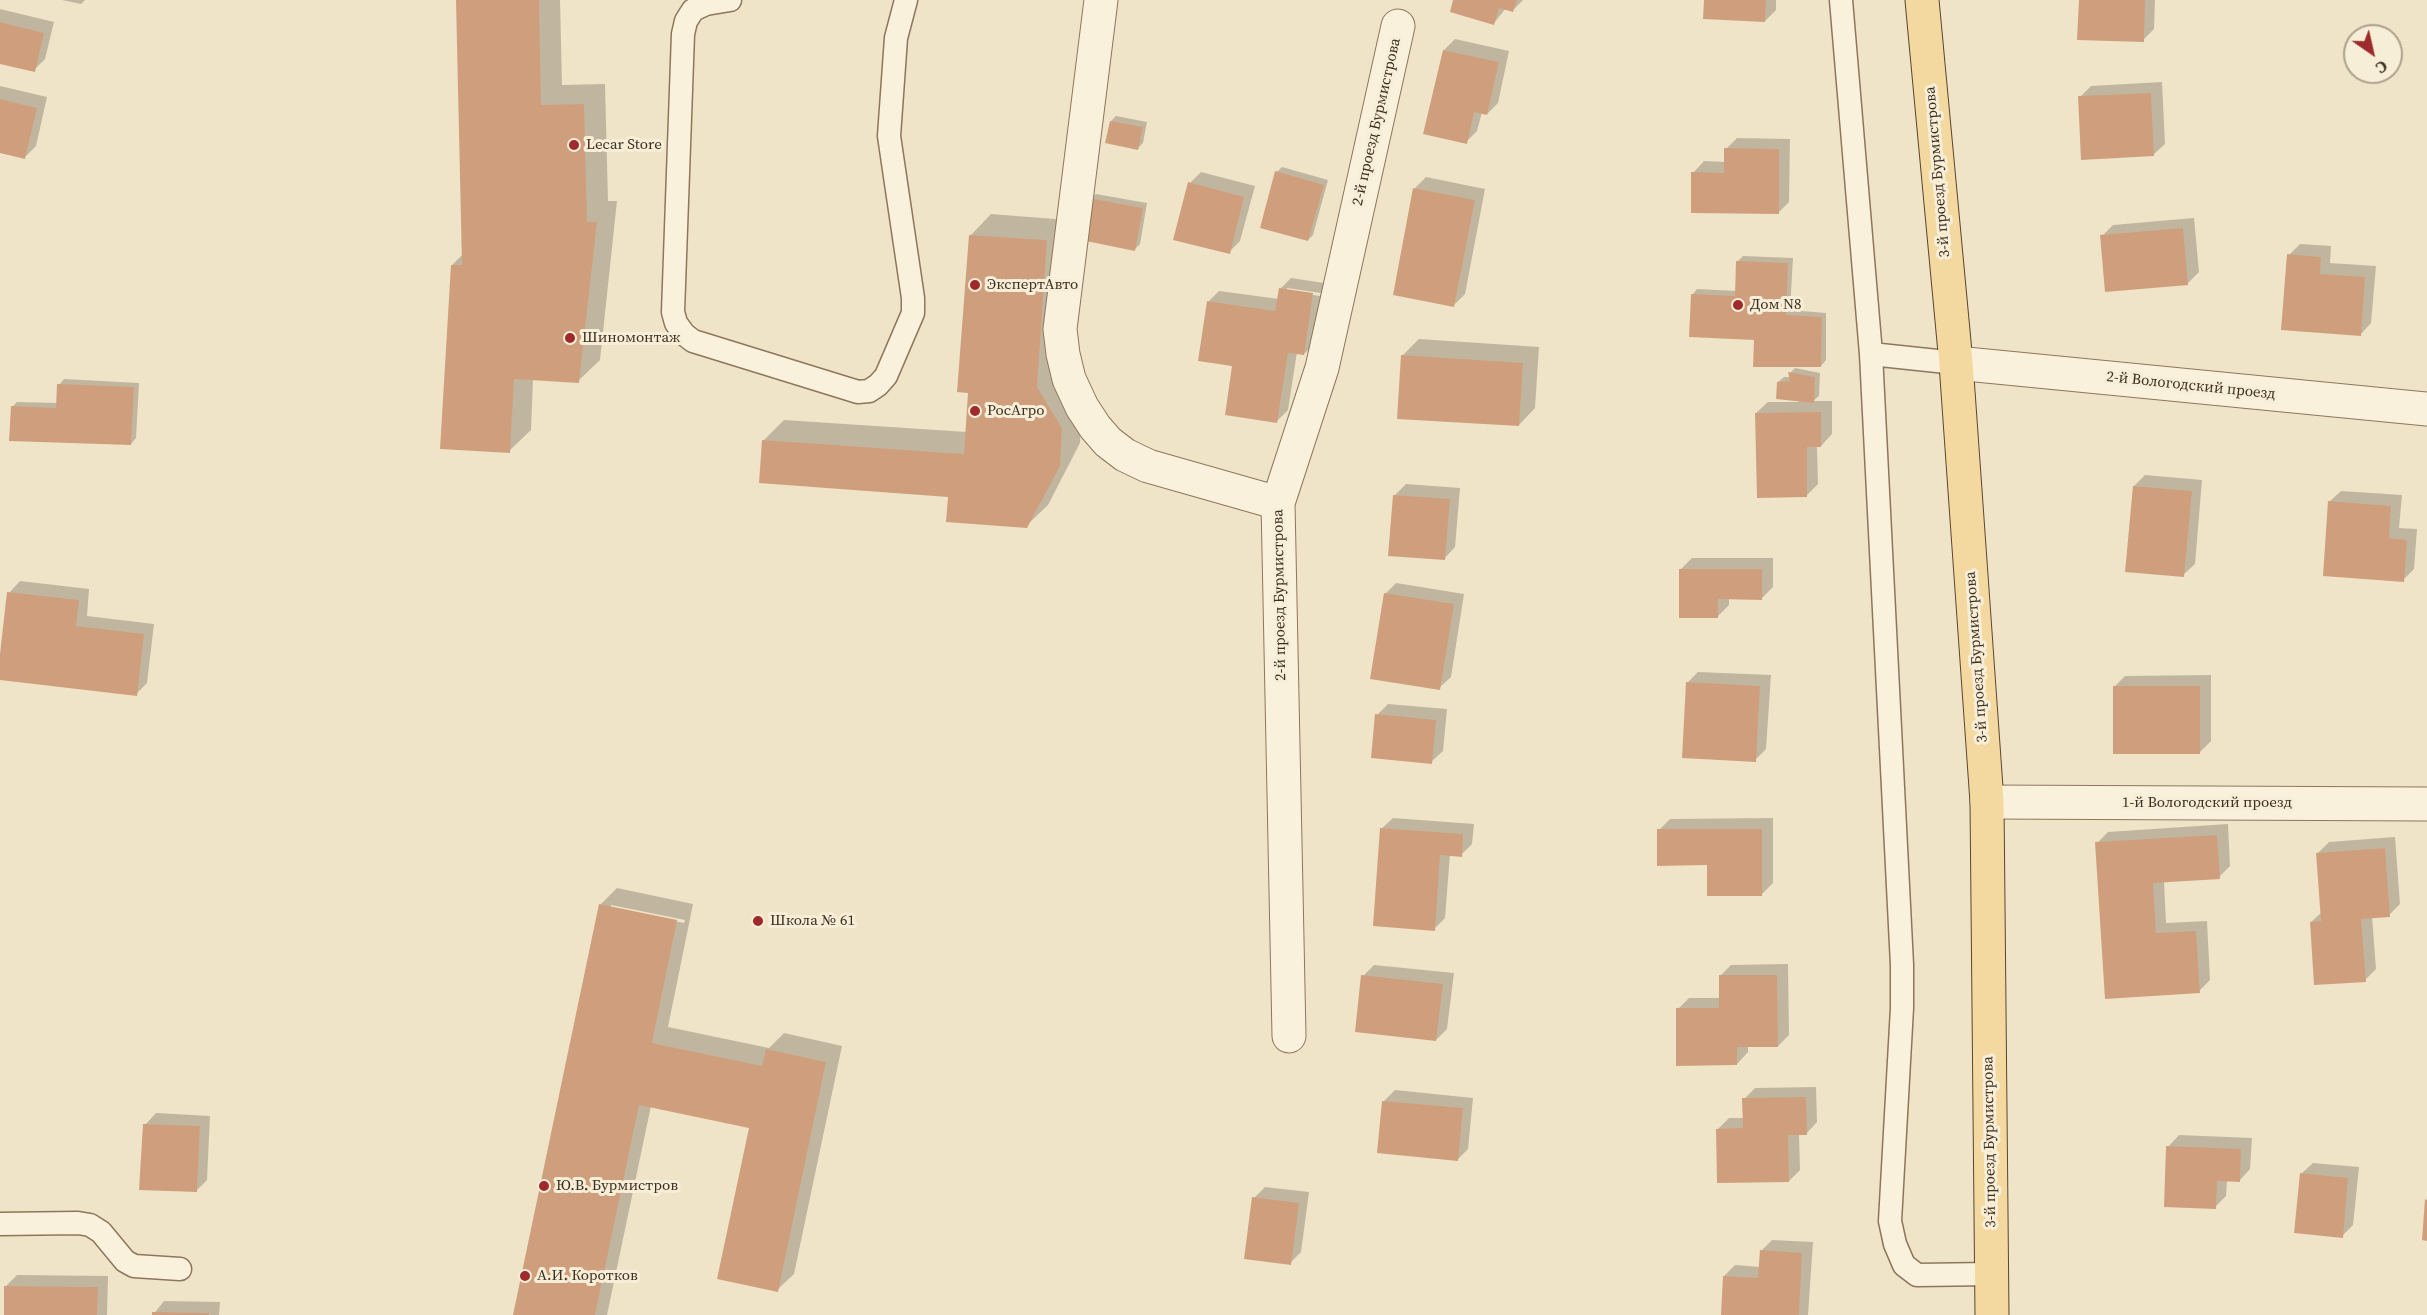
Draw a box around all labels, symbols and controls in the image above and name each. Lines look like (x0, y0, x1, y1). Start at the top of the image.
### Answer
north arrow (2343, 24, 2403, 84)
street label: 2-й проезд Бурмистрова (1349, 36, 1405, 208)
text: С (2372, 55, 2392, 79)
street label: 3-й проезд Бурмистрова (1922, 86, 1954, 258)
place label: Lecar Store (586, 136, 662, 154)
marker: Lecar Store (567, 138, 581, 152)
place label: ЭкспертАвто (987, 276, 1078, 294)
marker: ЭкспертАвто (968, 278, 982, 292)
place label: Дом N8 (1750, 296, 1802, 314)
marker: Дом N8 (1731, 298, 1745, 312)
place label: Шиномонтаж (582, 329, 680, 347)
marker: Шиномонтаж (563, 331, 577, 345)
street label: 2-й Вологодский проезд (2106, 368, 2276, 404)
place label: РосАгро (987, 402, 1045, 420)
marker: РосАгро (968, 404, 982, 418)
street label: 2-й проезд Бурмистрова (1270, 509, 1290, 681)
street label: 3-й проезд Бурмистрова (1962, 571, 1992, 743)
street label: 1-й Вологодский проезд (2122, 794, 2292, 812)
place label: Школа № 61 (770, 912, 855, 930)
marker: Школа № 61 (751, 914, 765, 928)
street label: 3-й проезд Бурмистрова (1980, 1056, 2000, 1228)
place label: Ю.В. Бурмистров (556, 1177, 678, 1195)
marker: Ю.В. Бурмистров (537, 1179, 551, 1193)
place label: А.И. Коротков (537, 1267, 638, 1285)
marker: А.И. Коротков (518, 1269, 532, 1283)

